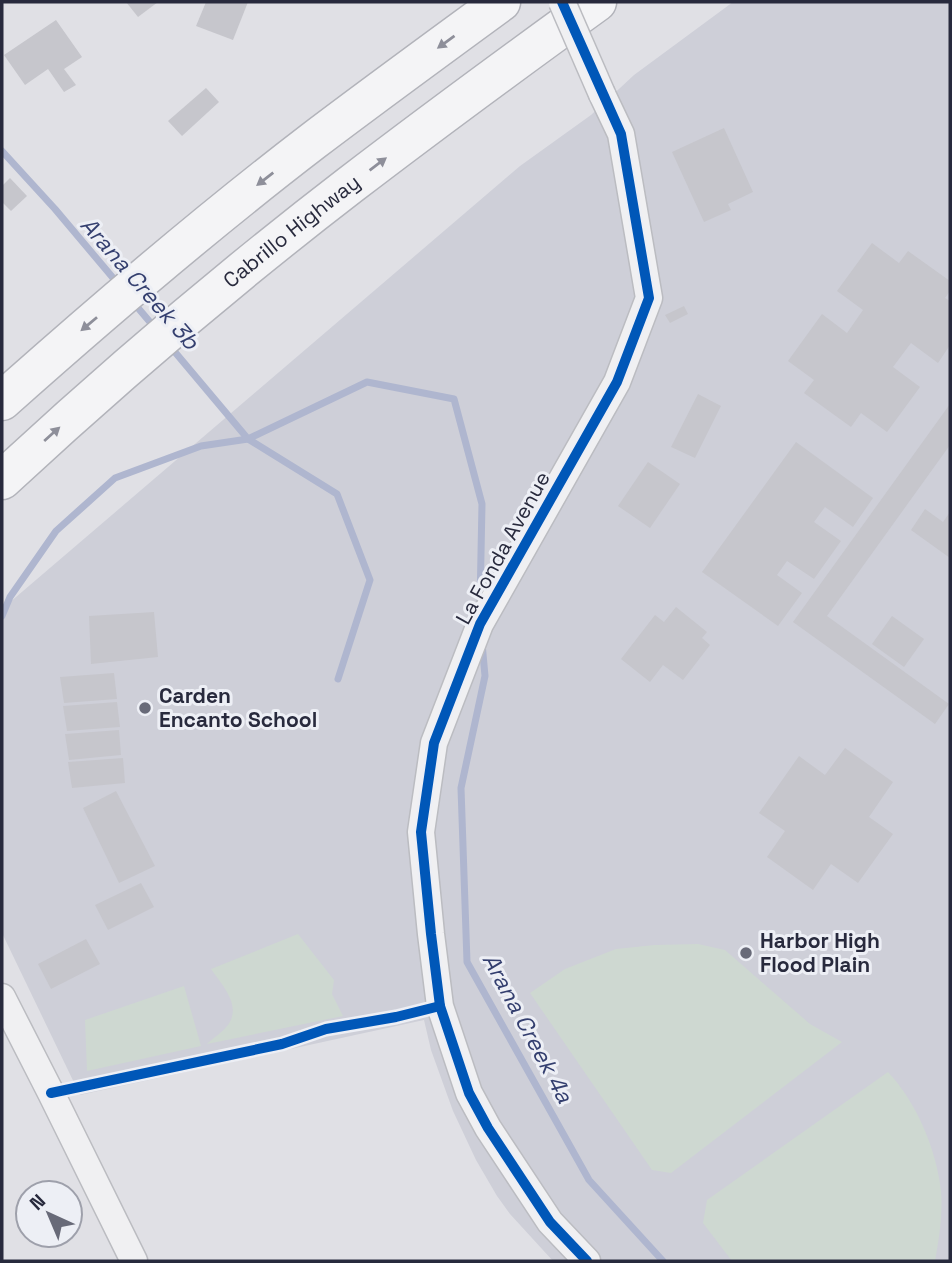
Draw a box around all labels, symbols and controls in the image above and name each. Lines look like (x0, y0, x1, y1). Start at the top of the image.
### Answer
one-way arrow (437, 35, 455, 49)
one-way arrow (369, 157, 387, 171)
street label: Cabrillo Highway (217, 168, 365, 294)
one-way arrow (256, 172, 274, 187)
water label: Arana Creek 3b (74, 210, 207, 357)
one-way arrow (80, 316, 98, 332)
one-way arrow (43, 426, 61, 442)
street label: La Fonda Avenue (449, 466, 556, 629)
place label: Carden Encanto School (159, 682, 317, 733)
marker: Carden Encanto School (137, 700, 153, 716)
place label: Harbor High Flood Plain (760, 927, 880, 978)
marker: Harbor High Flood Plain (738, 945, 754, 961)
water label: Arana Creek 4a (476, 948, 580, 1109)
north arrow (14, 1179, 84, 1249)
text: N (24, 1189, 51, 1216)

